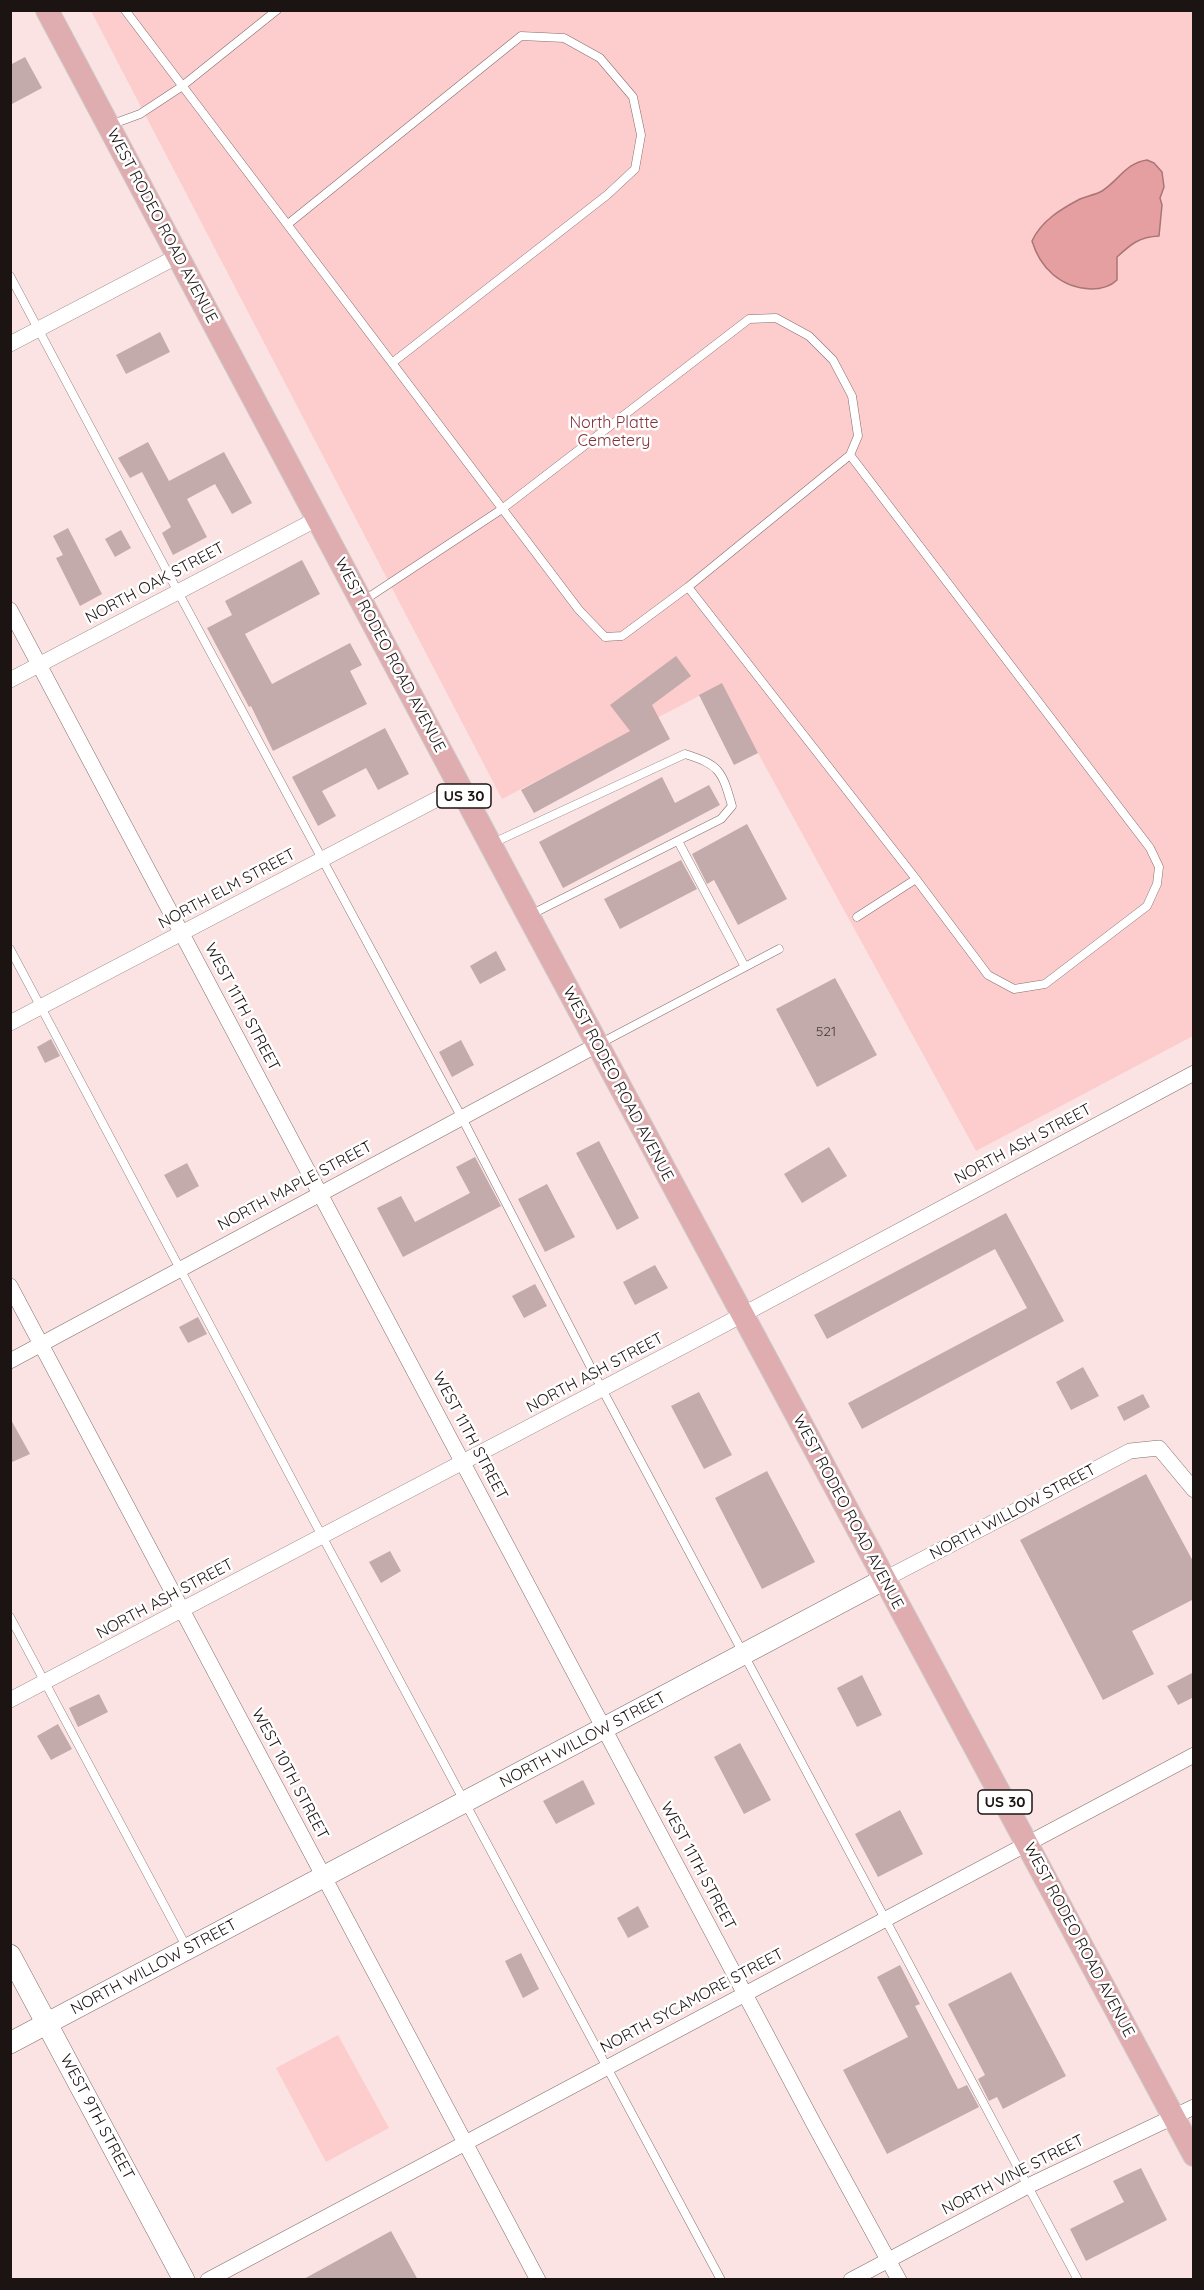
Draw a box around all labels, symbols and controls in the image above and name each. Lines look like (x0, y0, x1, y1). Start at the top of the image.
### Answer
street label: WEST RODEO ROAD AVENUE (103, 126, 221, 326)
park label: North Platte Cemetery (569, 413, 659, 451)
street label: NORTH OAK STREET (82, 538, 228, 628)
street label: WEST RODEO ROAD AVENUE (331, 555, 449, 755)
road number: US 30 (437, 784, 491, 808)
street label: NORTH ELM STREET (155, 845, 299, 933)
street label: WEST 11TH STREET (200, 940, 284, 1074)
street label: WEST RODEO ROAD AVENUE (559, 984, 677, 1184)
house number: 521 (816, 1024, 836, 1040)
street label: NORTH ASH STREET (951, 1100, 1095, 1188)
street label: NORTH MAPLE STREET (214, 1137, 376, 1235)
street label: NORTH ASH STREET (523, 1329, 667, 1417)
street label: WEST 11TH STREET (428, 1369, 512, 1503)
street label: WEST RODEO ROAD AVENUE (789, 1412, 907, 1612)
street label: NORTH WILLOW STREET (927, 1460, 1099, 1564)
street label: NORTH ASH STREET (93, 1555, 237, 1643)
street label: NORTH WILLOW STREET (497, 1688, 669, 1792)
street label: WEST 10TH STREET (247, 1705, 333, 1843)
road number: US 30 (978, 1790, 1032, 1814)
street label: WEST 11TH STREET (656, 1799, 740, 1933)
street label: WEST RODEO ROAD AVENUE (1020, 1840, 1138, 2040)
street label: NORTH WILLOW STREET (68, 1915, 240, 2019)
street label: NORTH SYCAMORE STREET (597, 1944, 787, 2058)
street label: WEST 9TH STREET (56, 2051, 138, 2183)
street label: NORTH VINE STREET (939, 2131, 1087, 2219)

